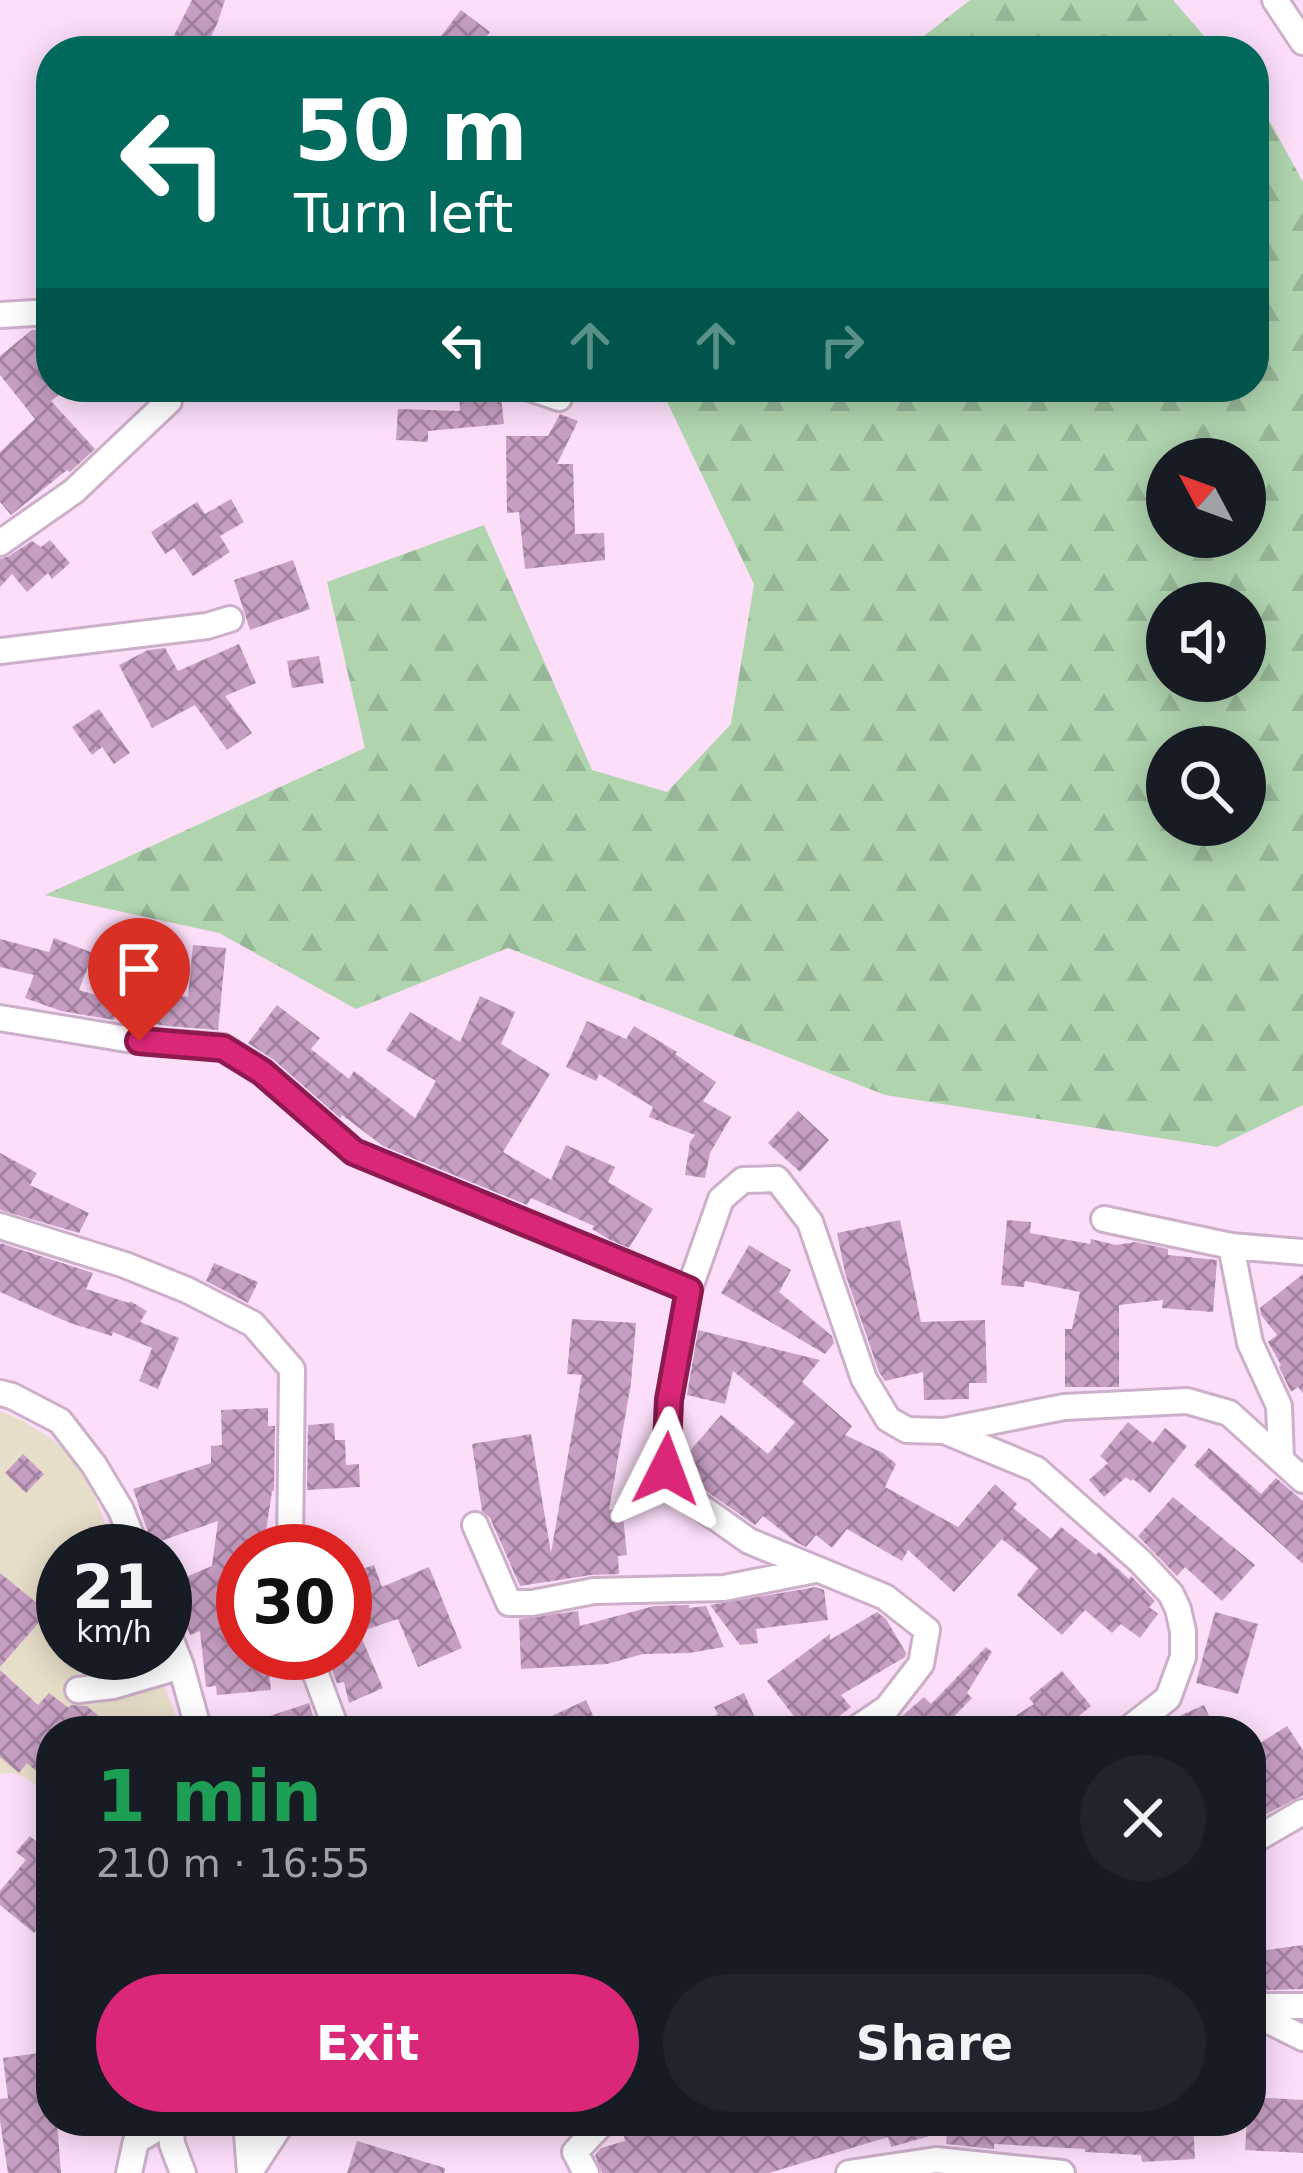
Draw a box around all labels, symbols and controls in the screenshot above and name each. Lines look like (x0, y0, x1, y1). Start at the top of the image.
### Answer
text: 50 m (294, 82, 528, 180)
icon: left (96, 84, 252, 240)
text: Turn left (294, 182, 513, 245)
icon: left (431, 312, 497, 378)
icon: ahead (557, 312, 623, 378)
icon: ahead (683, 312, 749, 378)
icon: right (809, 312, 875, 378)
north arrow (1146, 438, 1266, 558)
map controls (1146, 438, 1266, 846)
button: sound (1146, 582, 1266, 702)
button: search (1146, 726, 1266, 846)
pin (88, 918, 190, 1041)
icon: arrive (106, 936, 172, 1002)
position arrow (603, 1406, 729, 1532)
speed limit sign: 30 (216, 1524, 372, 1680)
text: 21 (72, 1552, 156, 1622)
text: km/h (76, 1614, 152, 1649)
text: 1 min (96, 1754, 322, 1838)
button: close (1080, 1755, 1206, 1881)
text: 210 m · 16:55 (96, 1841, 370, 1886)
button: Exit (96, 1974, 639, 2112)
button: Share (663, 1974, 1206, 2112)

